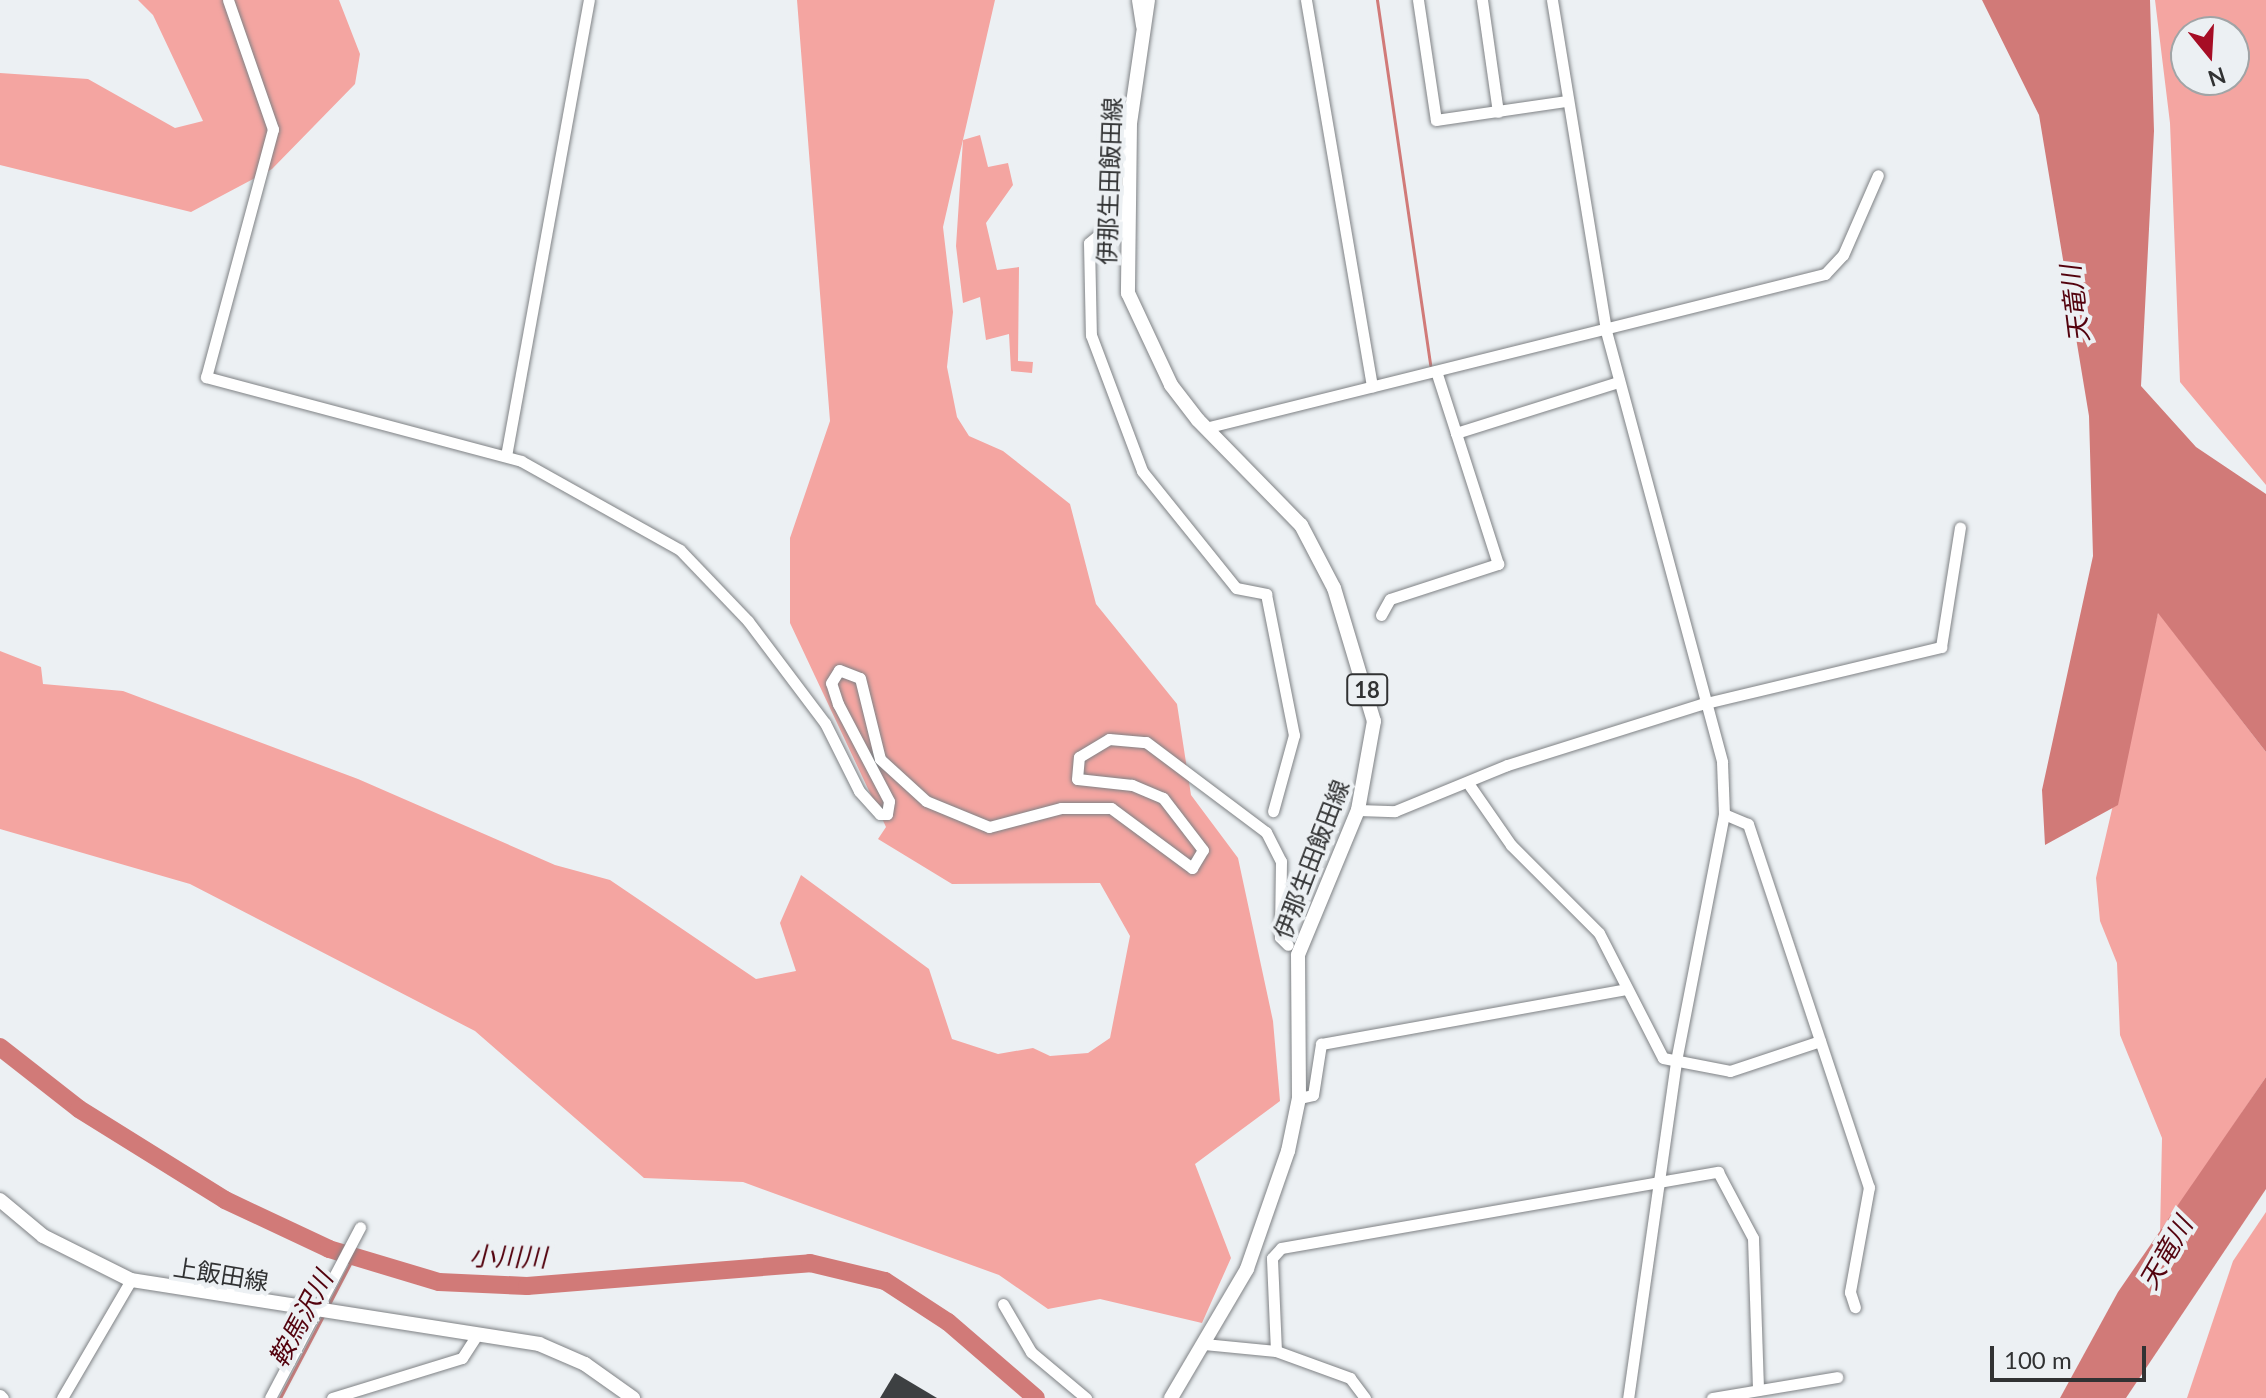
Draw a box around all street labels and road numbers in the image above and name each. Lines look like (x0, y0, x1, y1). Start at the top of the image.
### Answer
street label: 伊那生田飯田線 (1092, 97, 1126, 265)
road number: 18 (1345, 672, 1389, 708)
street label: 伊那生田飯田線 (1267, 775, 1355, 943)
street label: 上飯田線 (171, 1252, 271, 1296)

